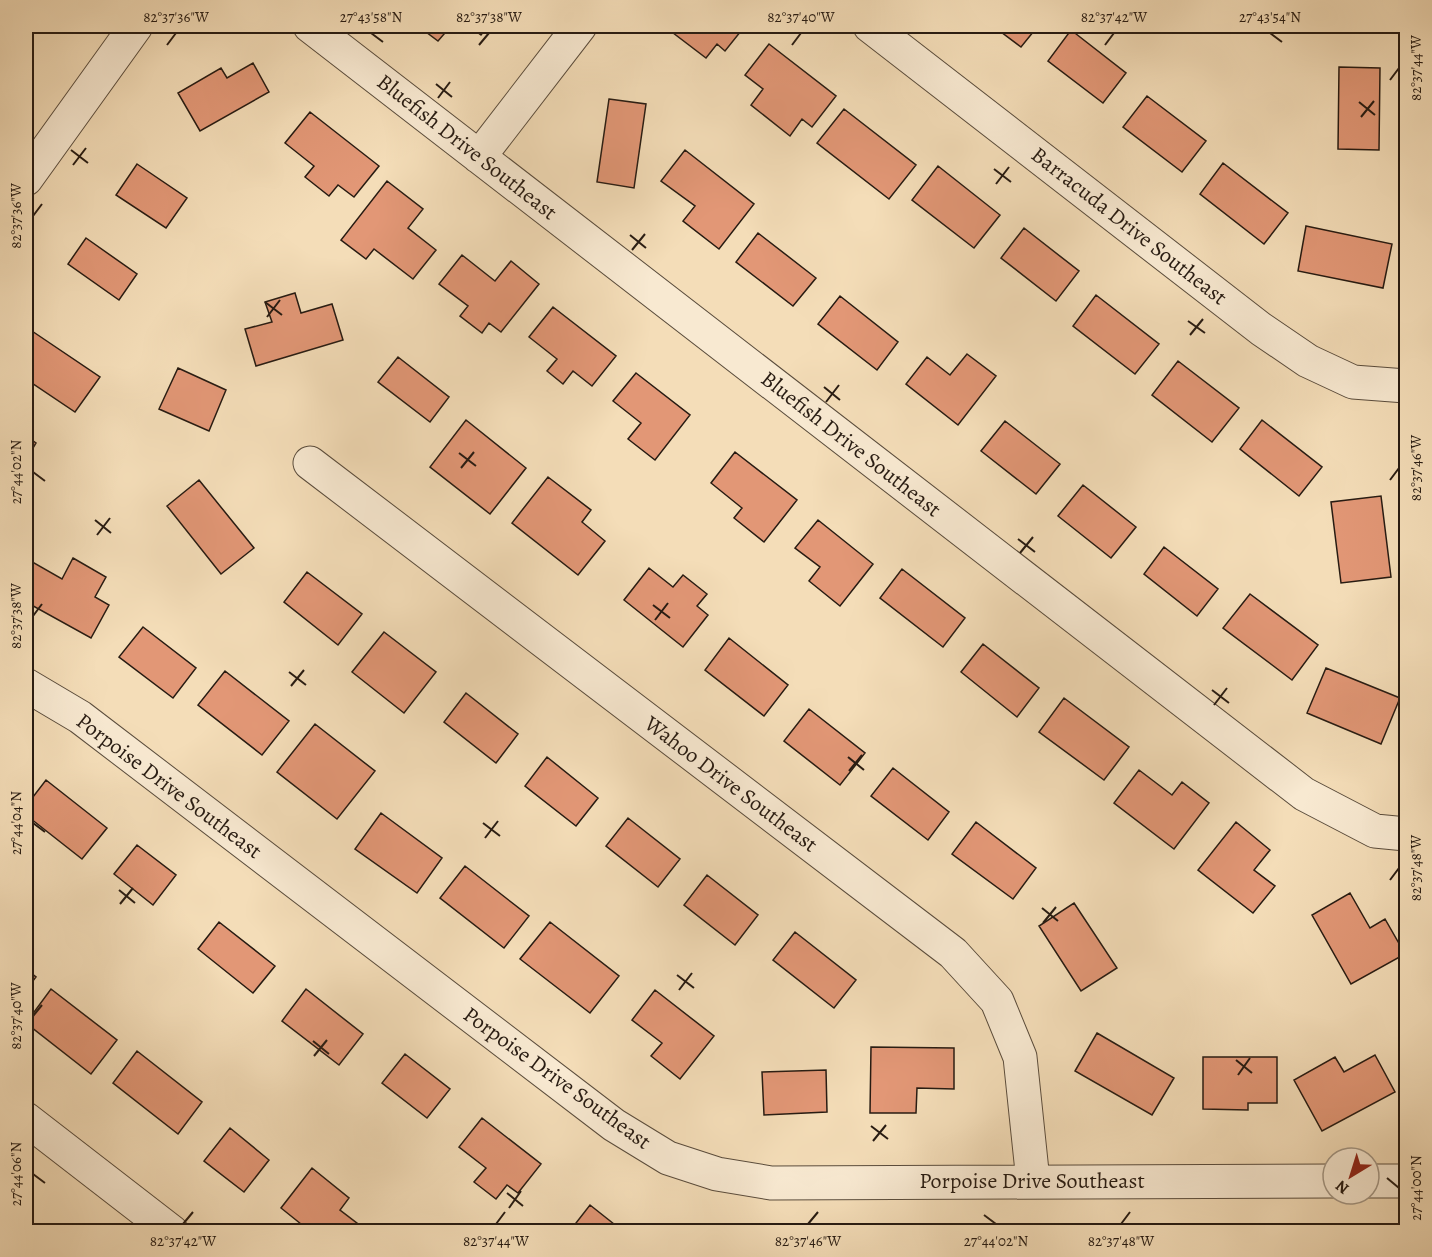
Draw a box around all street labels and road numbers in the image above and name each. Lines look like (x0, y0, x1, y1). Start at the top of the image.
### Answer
street label: Bluefish Drive Southeast (371, 67, 563, 227)
street label: Barracuda Drive Southeast (1025, 140, 1233, 312)
street label: Bluefish Drive Southeast (755, 364, 947, 524)
street label: Porpoise Drive Southeast (70, 706, 268, 866)
street label: Wahoo Drive Southeast (637, 708, 824, 859)
street label: Porpoise Drive Southeast (457, 1000, 657, 1156)
street label: Porpoise Drive Southeast (919, 1166, 1145, 1196)

